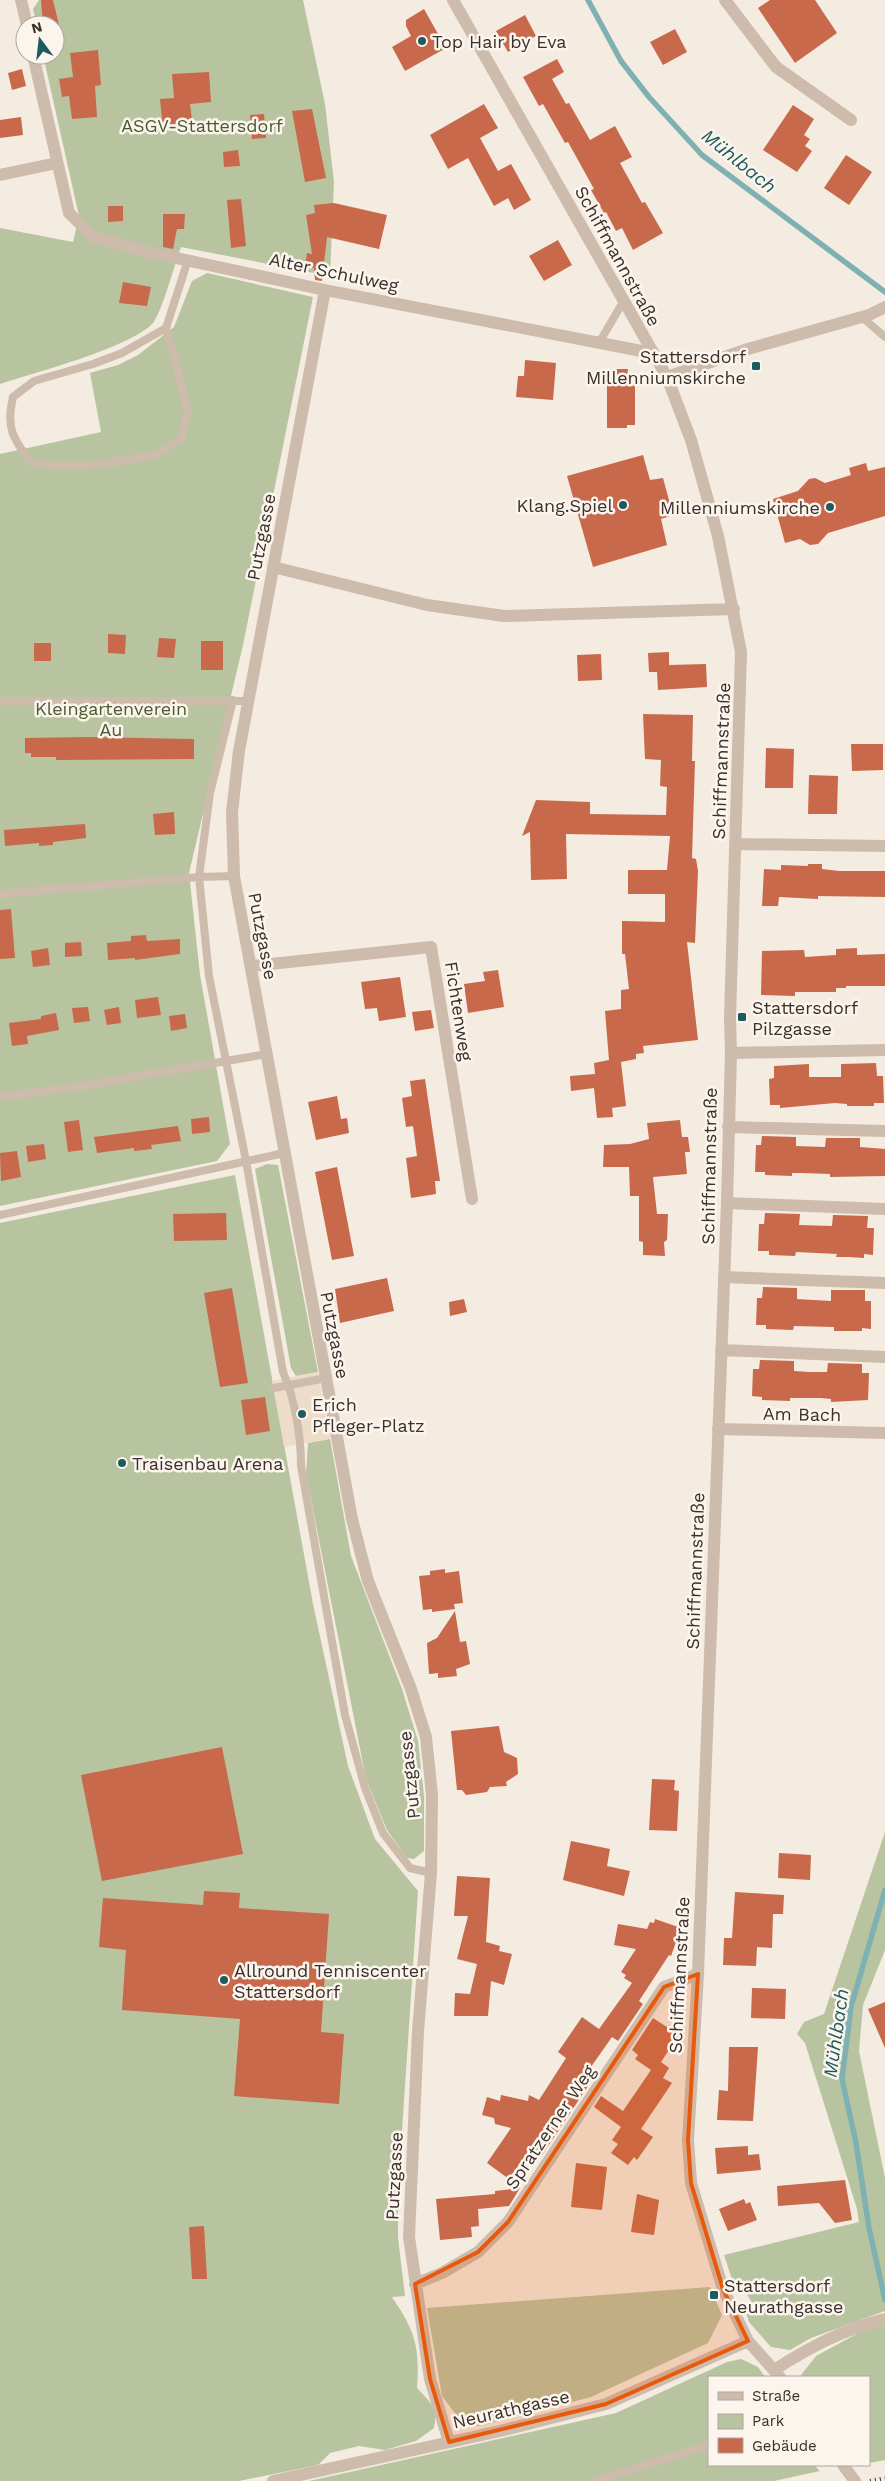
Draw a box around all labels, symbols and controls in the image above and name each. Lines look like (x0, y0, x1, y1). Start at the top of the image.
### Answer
north arrow (15, 15, 65, 65)
text: N (30, 18, 44, 37)
place label: Top Hair by Eva (432, 31, 566, 52)
marker: Top Hair by Eva (416, 35, 428, 47)
park label: ASGV-Stattersdorf (121, 115, 283, 136)
water label: Mühlbach (697, 124, 781, 198)
street label: Schiffmannstraße (571, 182, 665, 330)
street label: Alter Schulweg (267, 248, 401, 296)
place label: Stattersdorf Millenniumskirche (586, 346, 746, 388)
marker: Stattersdorf Millenniumskirche (750, 360, 762, 372)
street label: Putzgasse (242, 492, 280, 582)
place label: Klang.Spiel (517, 495, 613, 516)
place label: Millenniumskirche (660, 497, 820, 518)
marker: Klang.Spiel (617, 499, 629, 511)
marker: Millenniumskirche (824, 501, 836, 513)
street label: Schiffmannstraße (708, 682, 734, 840)
park label: Kleingartenverein Au (35, 698, 187, 740)
street label: Putzgasse (244, 891, 282, 981)
street label: Fichtenweg (441, 960, 477, 1063)
place label: Stattersdorf Pilzgasse (752, 997, 858, 1039)
marker: Stattersdorf Pilzgasse (736, 1011, 748, 1023)
street label: Schiffmannstraße (697, 1087, 721, 1245)
street label: Putzgasse (316, 1290, 354, 1380)
place label: Erich Pfleger-Platz (312, 1394, 425, 1436)
street label: Am Bach (763, 1403, 841, 1425)
marker: Erich Pfleger-Platz (296, 1408, 308, 1420)
place label: Traisenbau Arena (132, 1453, 283, 1474)
marker: Traisenbau Arena (116, 1457, 128, 1469)
street label: Schiffmannstraße (682, 1492, 708, 1650)
street label: Putzgasse (394, 1730, 424, 1820)
street label: Schiffmannstraße (664, 1896, 694, 2054)
place label: Allround Tenniscenter Stattersdorf (234, 1960, 427, 2002)
marker: Allround Tenniscenter Stattersdorf (218, 1974, 230, 1986)
water label: Mühlbach (818, 1987, 854, 2079)
street label: Spratzerner Weg (501, 2061, 600, 2193)
street label: Putzgasse (381, 2131, 407, 2221)
place label: Stattersdorf Neurathgasse (724, 2275, 843, 2317)
marker: Stattersdorf Neurathgasse (708, 2289, 720, 2301)
legend (708, 2376, 870, 2466)
street label: Neurathgasse (451, 2385, 571, 2433)
text: Straße (752, 2387, 800, 2405)
text: Park (752, 2412, 785, 2430)
text: Gebäude (752, 2437, 817, 2455)

